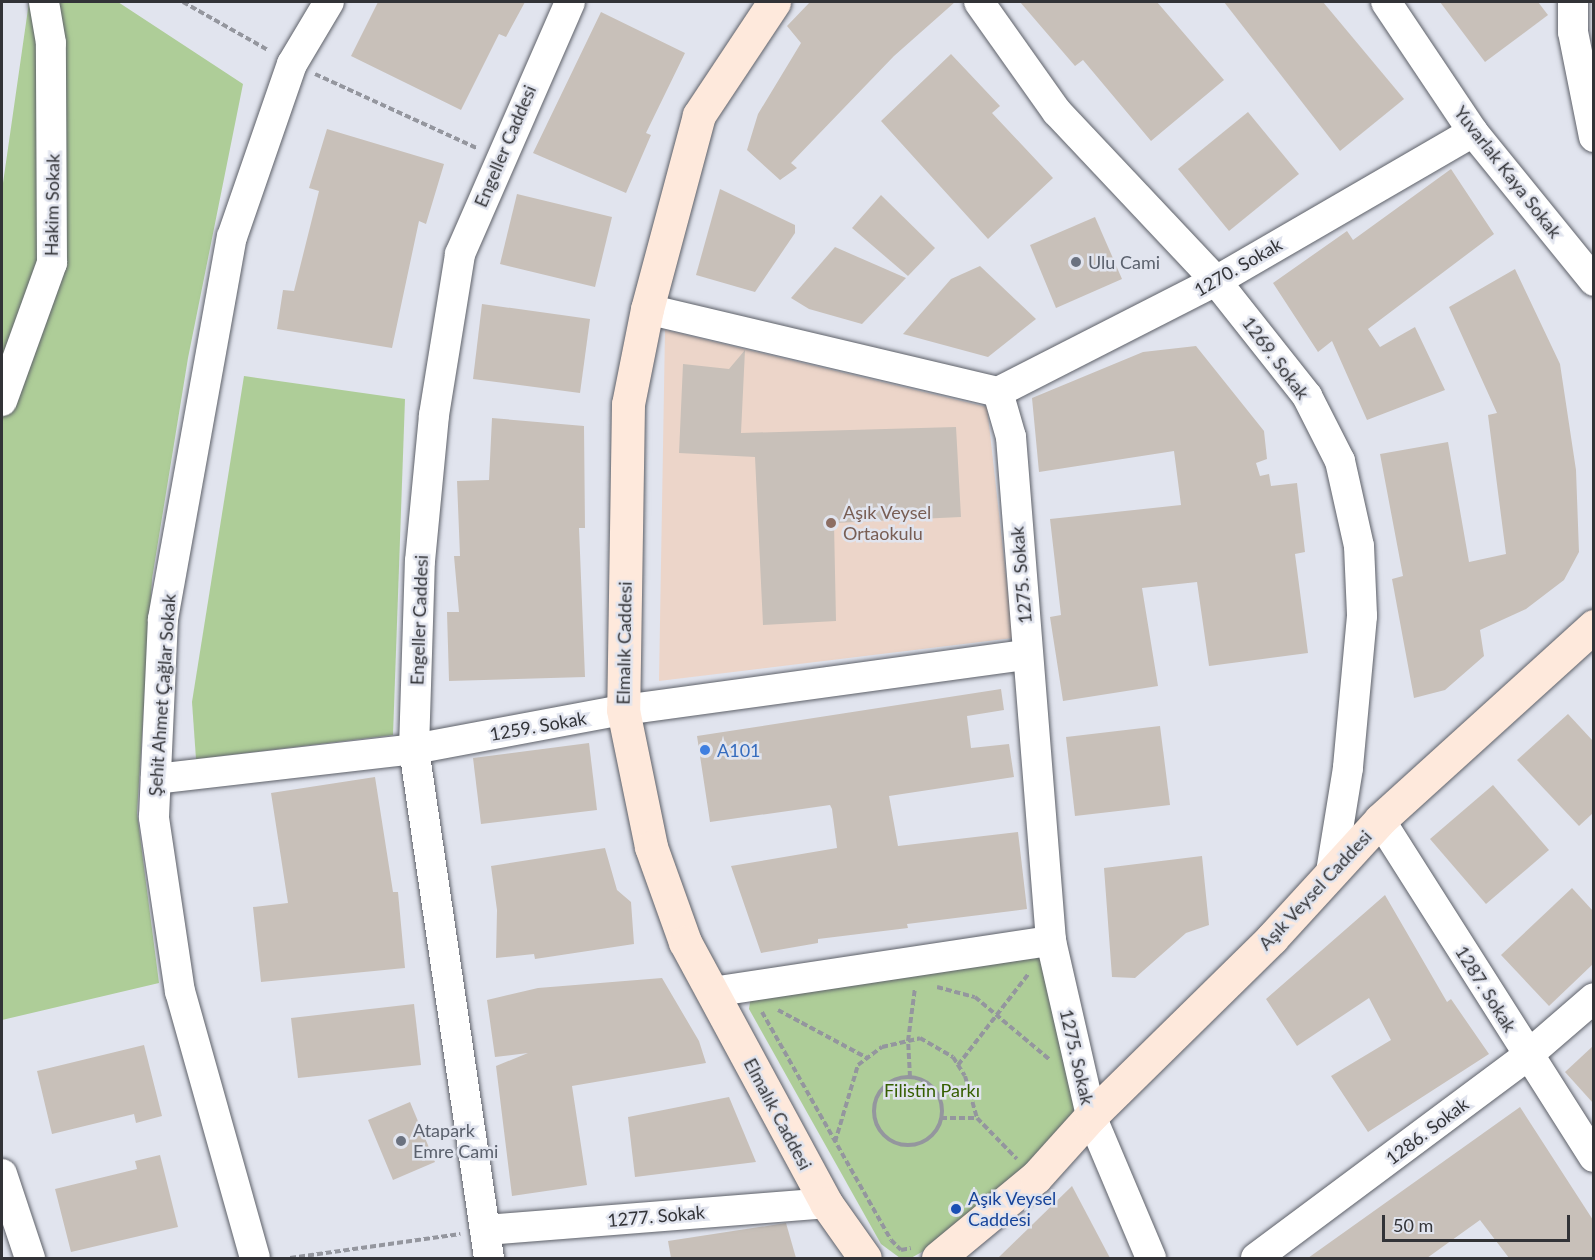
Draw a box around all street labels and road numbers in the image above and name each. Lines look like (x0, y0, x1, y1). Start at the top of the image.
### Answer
street label: Engeller Caddesi (470, 82, 540, 210)
street label: Yuvarlak Kaya Sokak (1450, 102, 1566, 242)
street label: Hakim Sokak (40, 154, 64, 256)
street label: 1270. Sokak (1190, 233, 1286, 301)
street label: 1269. Sokak (1238, 312, 1314, 404)
street label: 1275. Sokak (1006, 525, 1036, 625)
street label: Engeller Caddesi (406, 554, 432, 686)
street label: Elmalık Caddesi (612, 581, 636, 705)
street label: Şehit Ahmet Çağlar Sokak (144, 593, 180, 797)
street label: 1259. Sokak (488, 707, 588, 745)
street label: Aşık Veysel Caddesi (1254, 826, 1376, 954)
street label: 1287. Sokak (1451, 942, 1521, 1036)
street label: 1275. Sokak (1055, 1007, 1099, 1107)
street label: Elmalık Caddesi (740, 1054, 816, 1174)
street label: 1286. Sokak (1381, 1093, 1473, 1169)
street label: 1277. Sokak (606, 1201, 706, 1231)

